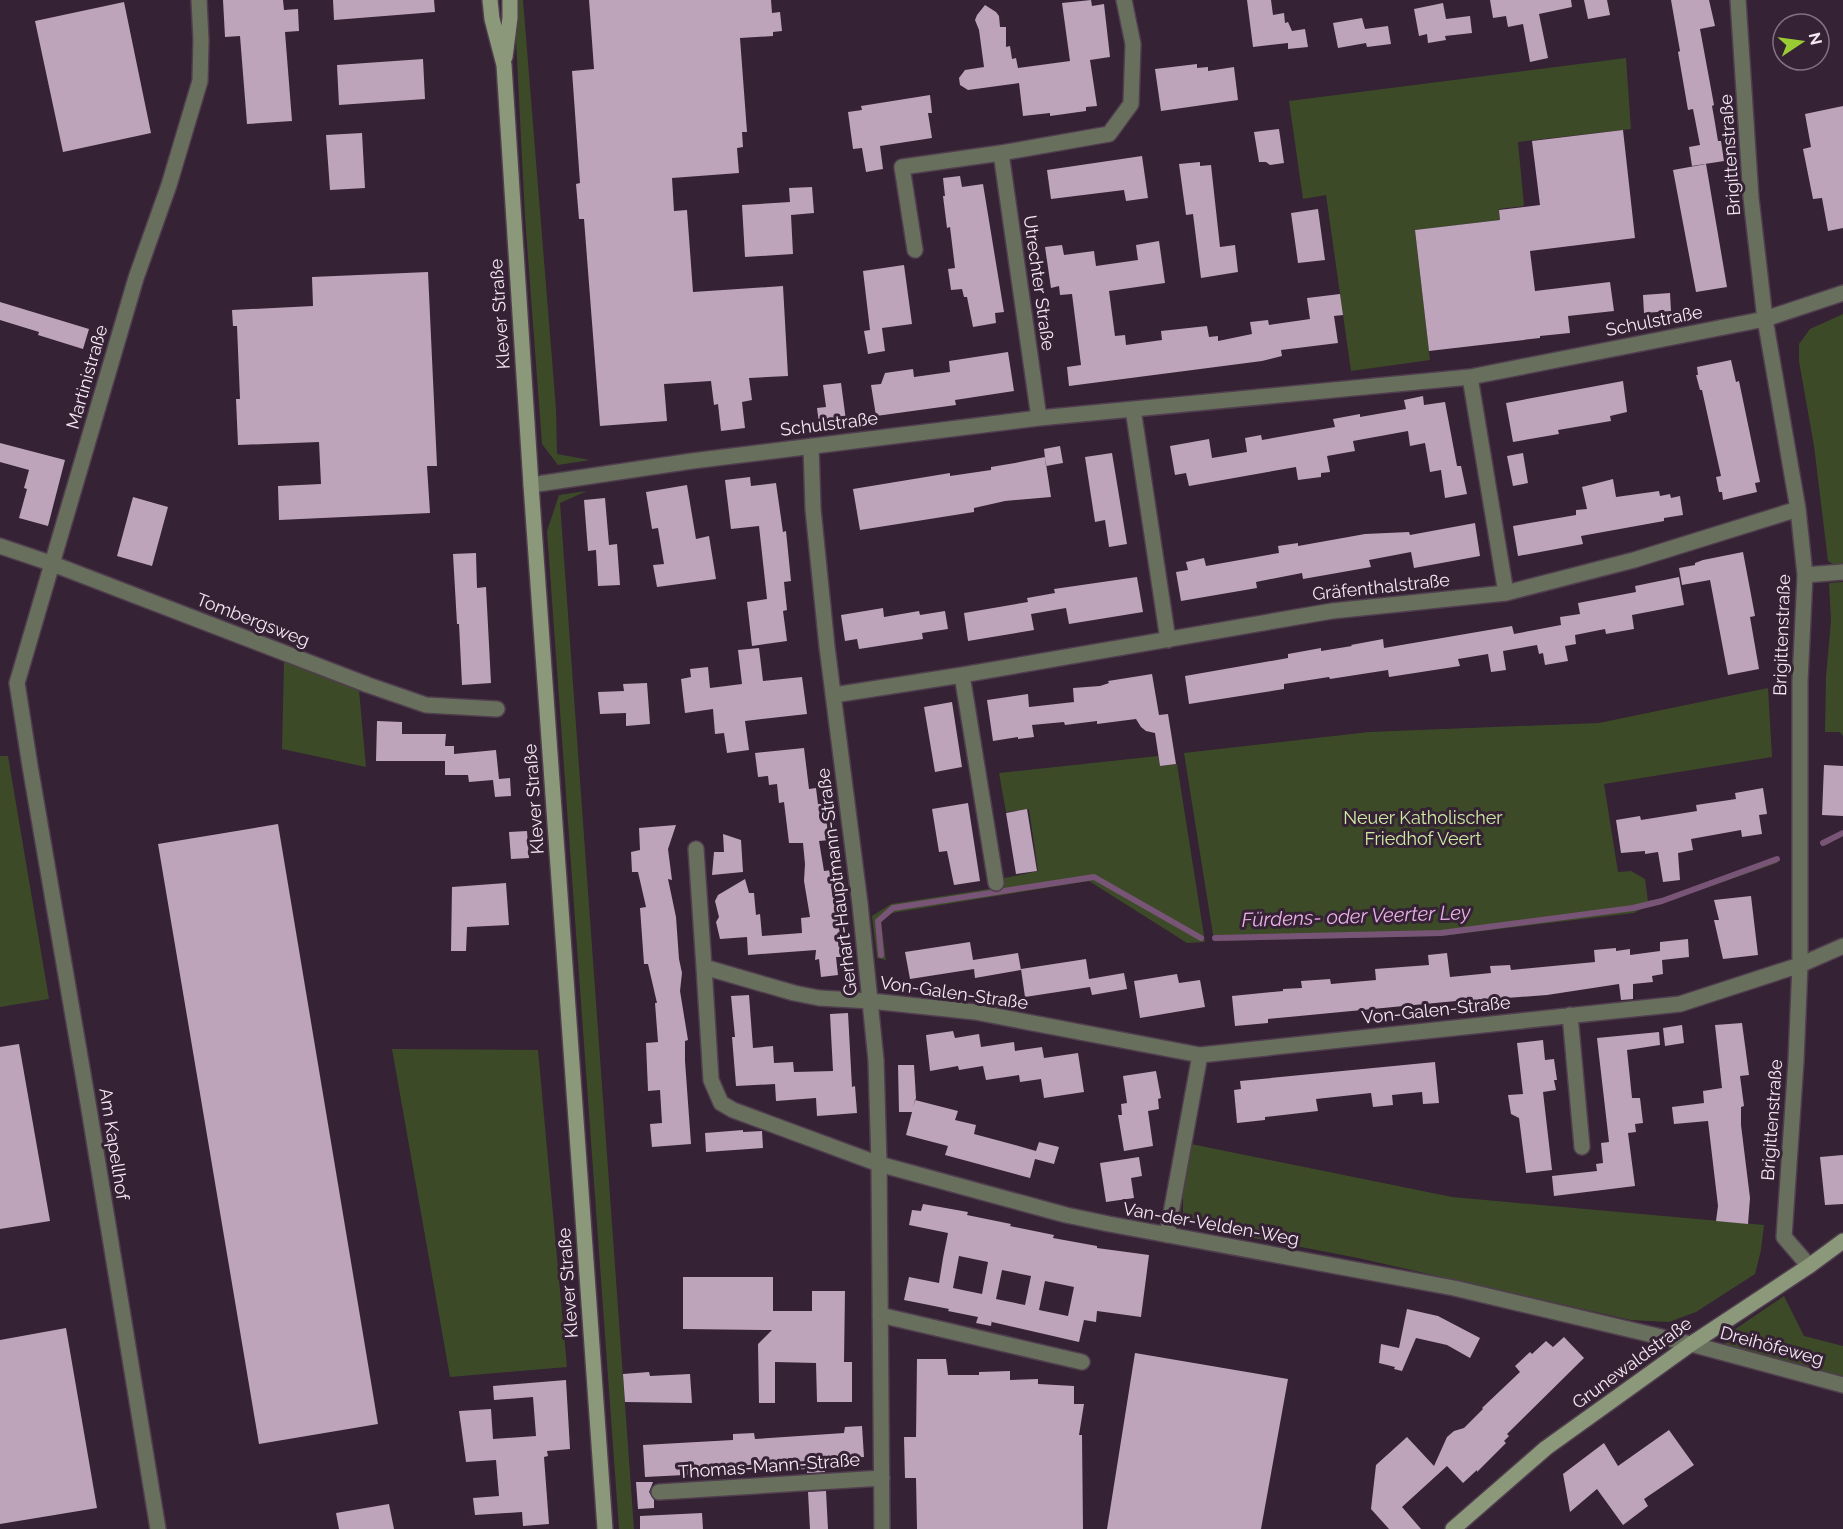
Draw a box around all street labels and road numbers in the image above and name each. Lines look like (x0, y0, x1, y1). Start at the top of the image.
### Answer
street label: Brigittenstraße (1715, 93, 1744, 216)
street label: Utrechter Straße (1020, 214, 1059, 353)
street label: Klever Straße (485, 258, 514, 370)
street label: Schulstraße (1604, 301, 1705, 340)
street label: Martinistraße (62, 322, 112, 431)
street label: Schulstraße (779, 407, 879, 440)
street label: Gräfenthalstraße (1311, 569, 1451, 604)
street label: Brigittenstraße (1769, 573, 1794, 696)
street label: Tombergsweg (194, 588, 313, 651)
street label: Klever Straße (519, 743, 548, 855)
street label: Gerhart-Hauptmann-Straße (812, 767, 861, 997)
street label: Von-Galen-Straße (879, 972, 1030, 1013)
street label: Von-Galen-Straße (1361, 991, 1512, 1028)
street label: Brigittenstraße (1757, 1058, 1786, 1181)
street label: Am Kapellhof (95, 1086, 134, 1202)
street label: Van-der-Velden-Weg (1121, 1198, 1301, 1249)
street label: Klever Straße (553, 1227, 582, 1339)
street label: Grunewaldstraße (1568, 1312, 1696, 1413)
street label: Dreihöfeweg (1718, 1322, 1826, 1369)
street label: Thomas-Mann-Straße (677, 1449, 861, 1482)

